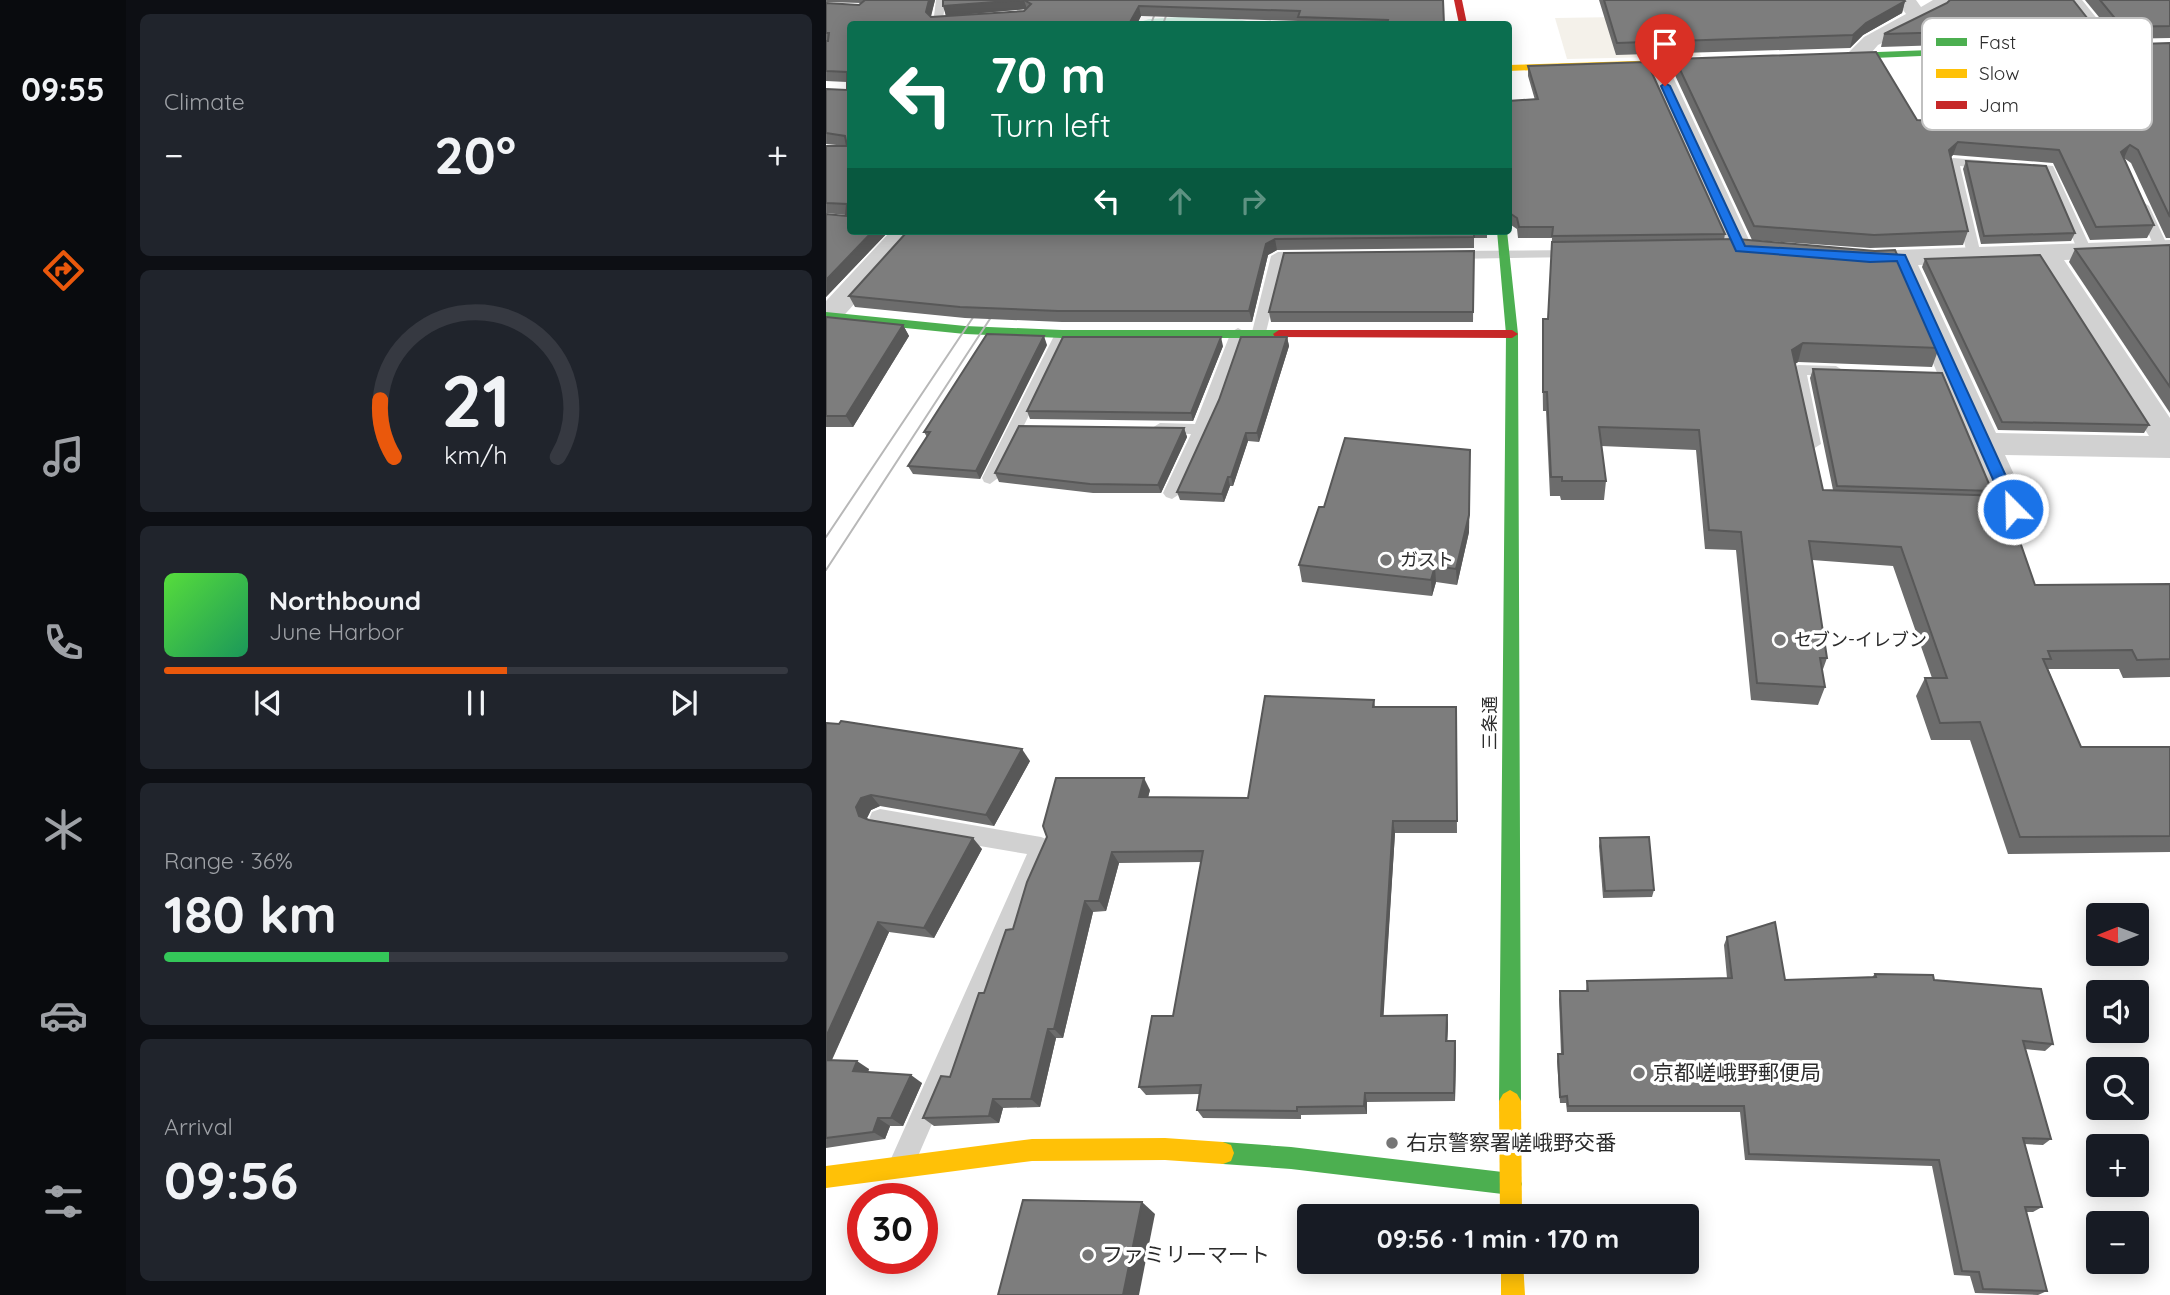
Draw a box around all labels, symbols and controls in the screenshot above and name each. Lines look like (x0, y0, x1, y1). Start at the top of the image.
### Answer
pin (1635, 14, 1695, 86)
legend (1922, 18, 2152, 130)
icon: arrive (1646, 25, 1684, 63)
text: Fast (1979, 30, 2016, 54)
text: 70 m (990, 44, 1106, 105)
icon: left (875, 49, 966, 140)
text: Slow (1979, 61, 2020, 85)
text: 09:55 (21, 69, 105, 109)
text: Climate (164, 87, 245, 116)
text: Jam (1979, 93, 2019, 117)
text: Turn left (990, 105, 1111, 145)
text: 20° (434, 122, 516, 187)
text: − (164, 131, 184, 179)
text: + (767, 131, 788, 179)
icon: left (1088, 182, 1126, 220)
icon: ahead (1161, 182, 1199, 220)
icon: right (1234, 182, 1272, 220)
icon: directions (39, 246, 88, 295)
text: 21 (441, 355, 511, 446)
icon: music (39, 432, 88, 481)
text: km/h (444, 439, 508, 470)
position arrow (1976, 472, 2050, 546)
place label: ガスト (1400, 548, 1454, 571)
marker: ガスト (1378, 552, 1394, 568)
text: Northbound (269, 584, 421, 617)
text: June Harbor (269, 617, 404, 646)
icon: phone (39, 618, 88, 667)
place label: セブン-イレブン (1794, 628, 1927, 651)
marker: セブン-イレブン (1772, 632, 1788, 648)
icon: previous (249, 684, 287, 722)
icon: pause (457, 684, 495, 722)
icon: next (665, 684, 703, 722)
street label: 三条通 (1478, 696, 1501, 750)
icon: climate (39, 805, 88, 854)
text: Range · 36% (164, 846, 293, 875)
text: 180 km (164, 881, 337, 946)
north arrow (2086, 903, 2149, 966)
map controls (2086, 903, 2149, 1274)
button: sound (2086, 980, 2149, 1043)
icon: car (39, 991, 88, 1040)
button: search (2086, 1057, 2149, 1120)
place label: 京都嵯峨野郵便局 (1653, 1059, 1821, 1085)
marker: 京都嵯峨野郵便局 (1631, 1065, 1647, 1081)
text: Arrival (164, 1112, 233, 1141)
place label: 右京警察署嵯峨野交番 (1406, 1129, 1616, 1155)
button: + (2086, 1134, 2149, 1197)
marker: 右京警察署嵯峨野交番 (1384, 1135, 1400, 1151)
text: 09:56 (164, 1147, 298, 1212)
icon: filters (39, 1177, 88, 1226)
speed limit sign: 30 (847, 1183, 938, 1274)
button: − (2086, 1211, 2149, 1274)
text: 09:56 · 1 min · 170 m (1377, 1222, 1619, 1255)
place label: ファミリーマート (1102, 1241, 1270, 1267)
marker: ファミリーマート (1080, 1247, 1096, 1263)

